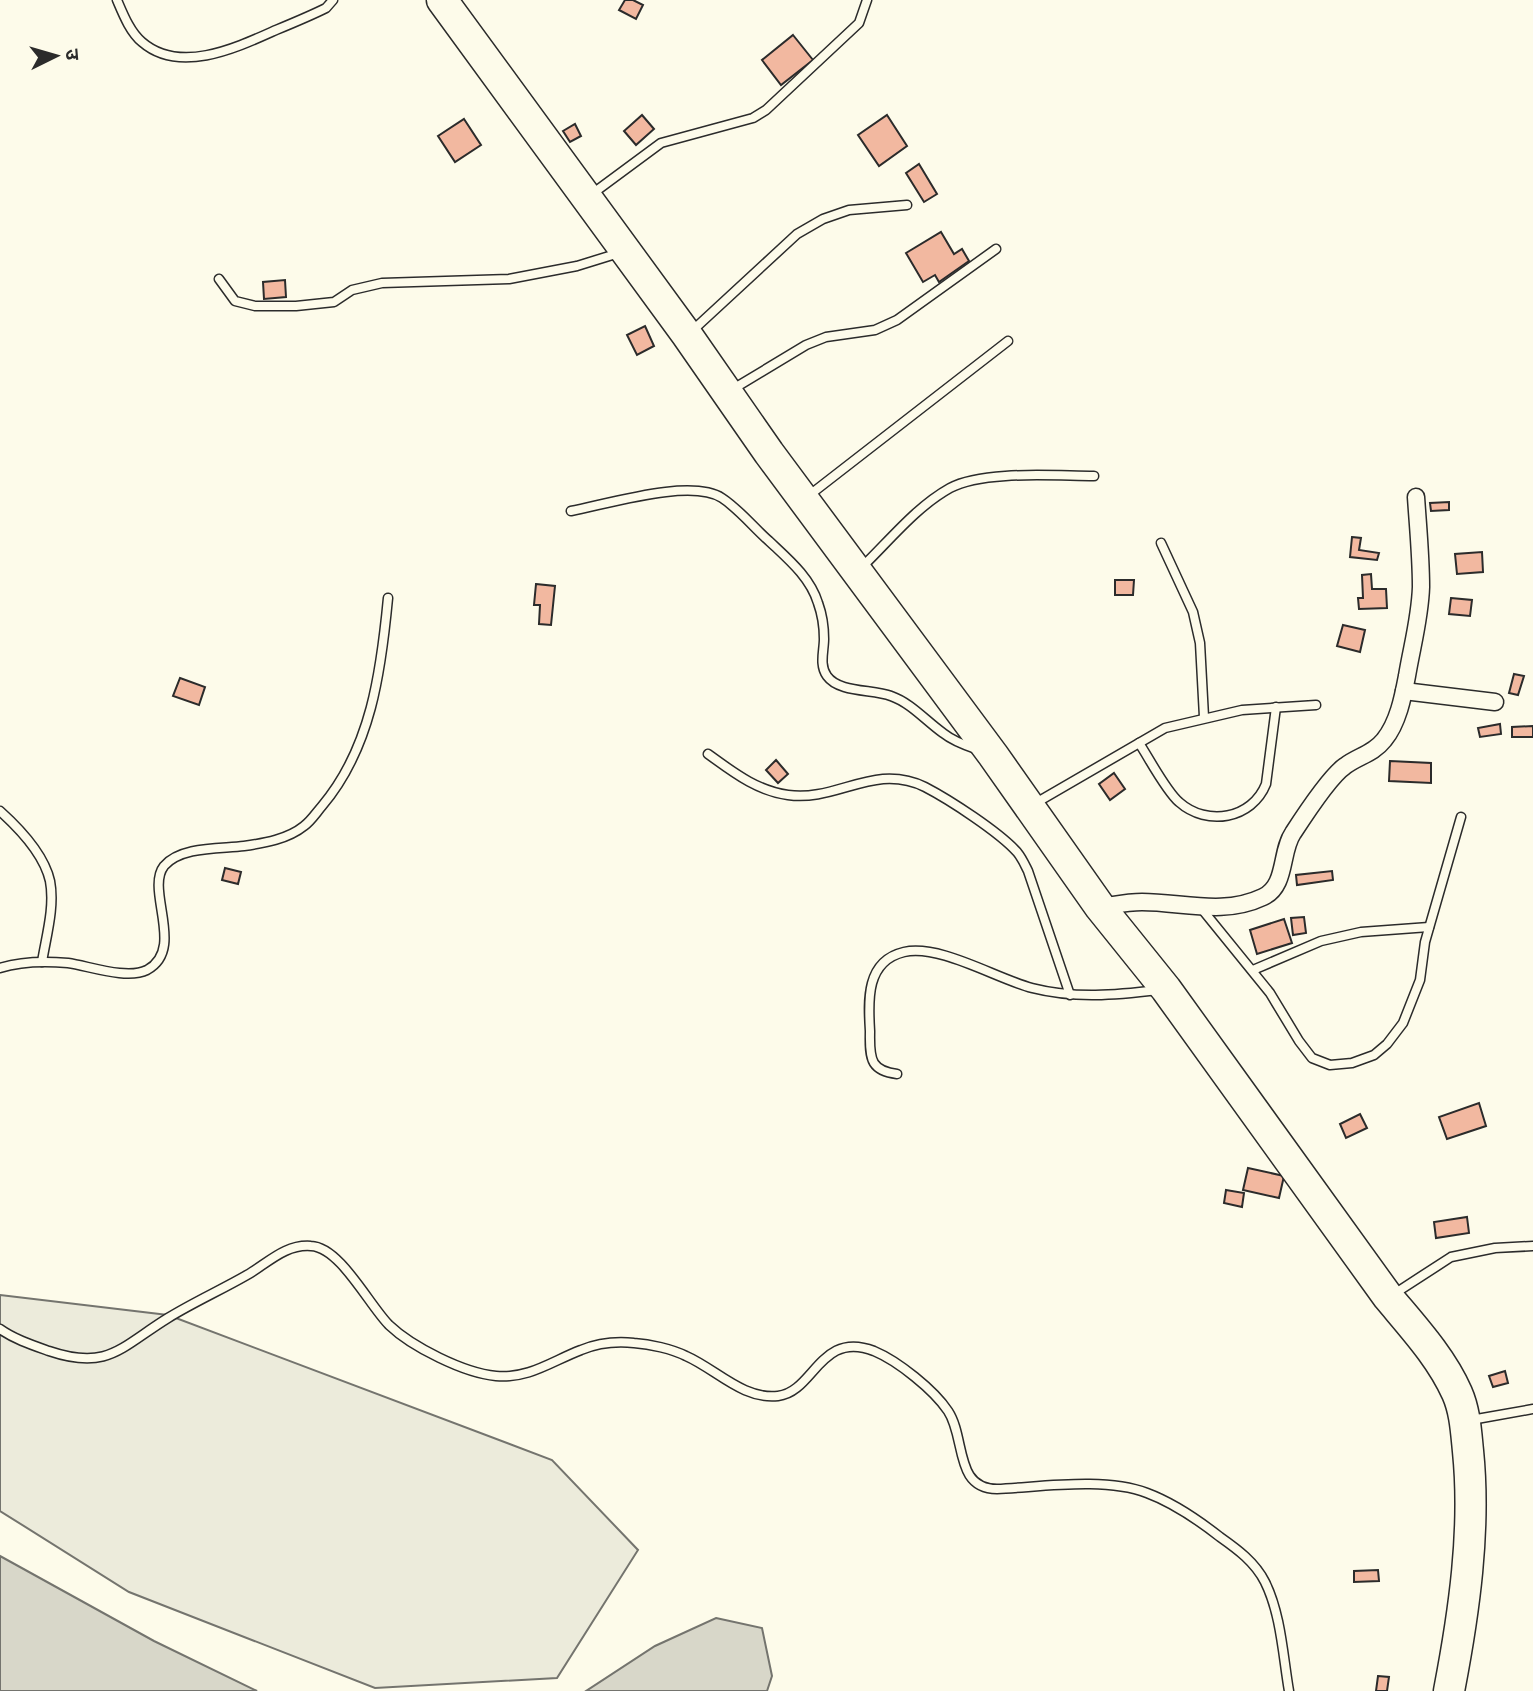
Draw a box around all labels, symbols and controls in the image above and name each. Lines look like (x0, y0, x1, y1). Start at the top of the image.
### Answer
north arrow (21, 21, 91, 91)
text: उ (61, 48, 84, 62)

